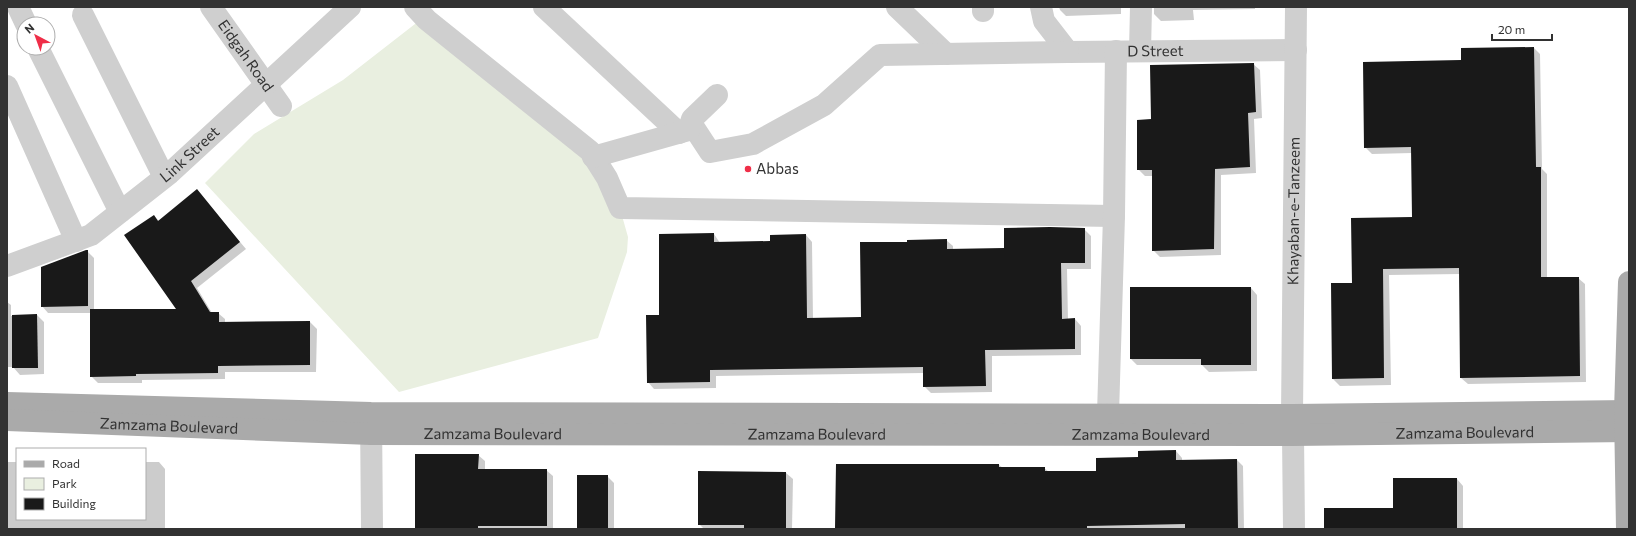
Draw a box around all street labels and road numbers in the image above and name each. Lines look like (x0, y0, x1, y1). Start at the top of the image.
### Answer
street label: Eidgah Road (215, 16, 278, 95)
street label: D Street (1127, 41, 1184, 59)
street label: Link Street (156, 122, 223, 186)
street label: Khayaban-e-Tanzeem (1283, 137, 1303, 285)
street label: Zamzama Boulevard (99, 414, 239, 437)
street label: Zamzama Boulevard (1395, 422, 1534, 442)
street label: Zamzama Boulevard (423, 424, 562, 442)
street label: Zamzama Boulevard (747, 424, 886, 443)
street label: Zamzama Boulevard (1071, 425, 1210, 443)

